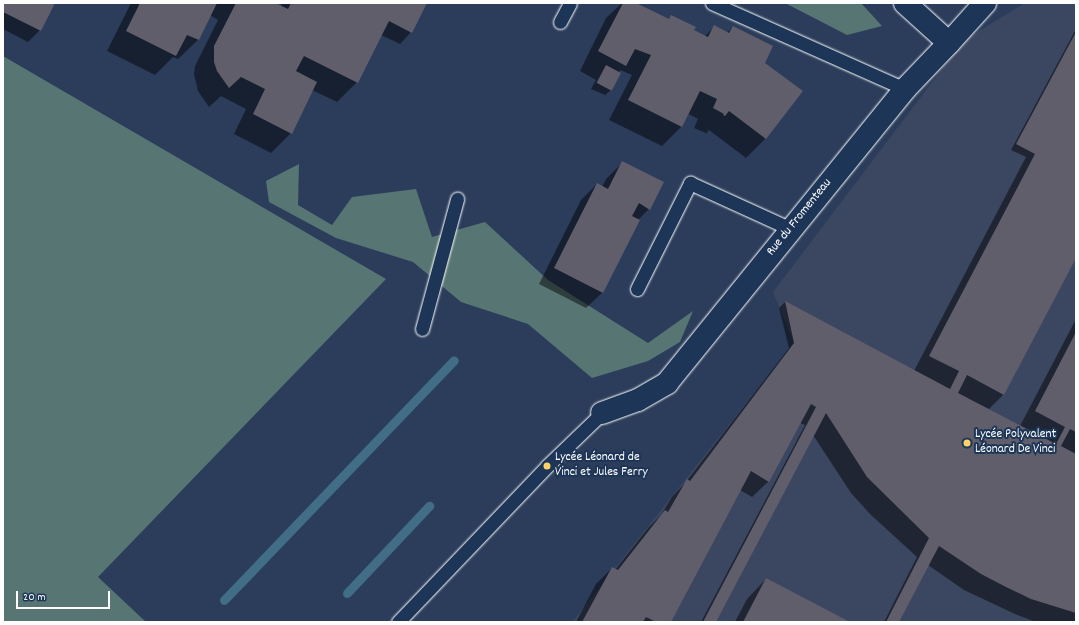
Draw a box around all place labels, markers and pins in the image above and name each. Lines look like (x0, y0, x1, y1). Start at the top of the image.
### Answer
place label: Lycée Polyvalent Léonard De Vinci (975, 428, 1056, 459)
marker: Lycée Polyvalent Léonard De Vinci (962, 438, 972, 448)
place label: Lycée Léonard de Vinci et Jules Ferry (555, 451, 648, 482)
marker: Lycée Léonard de Vinci et Jules Ferry (542, 461, 552, 471)

